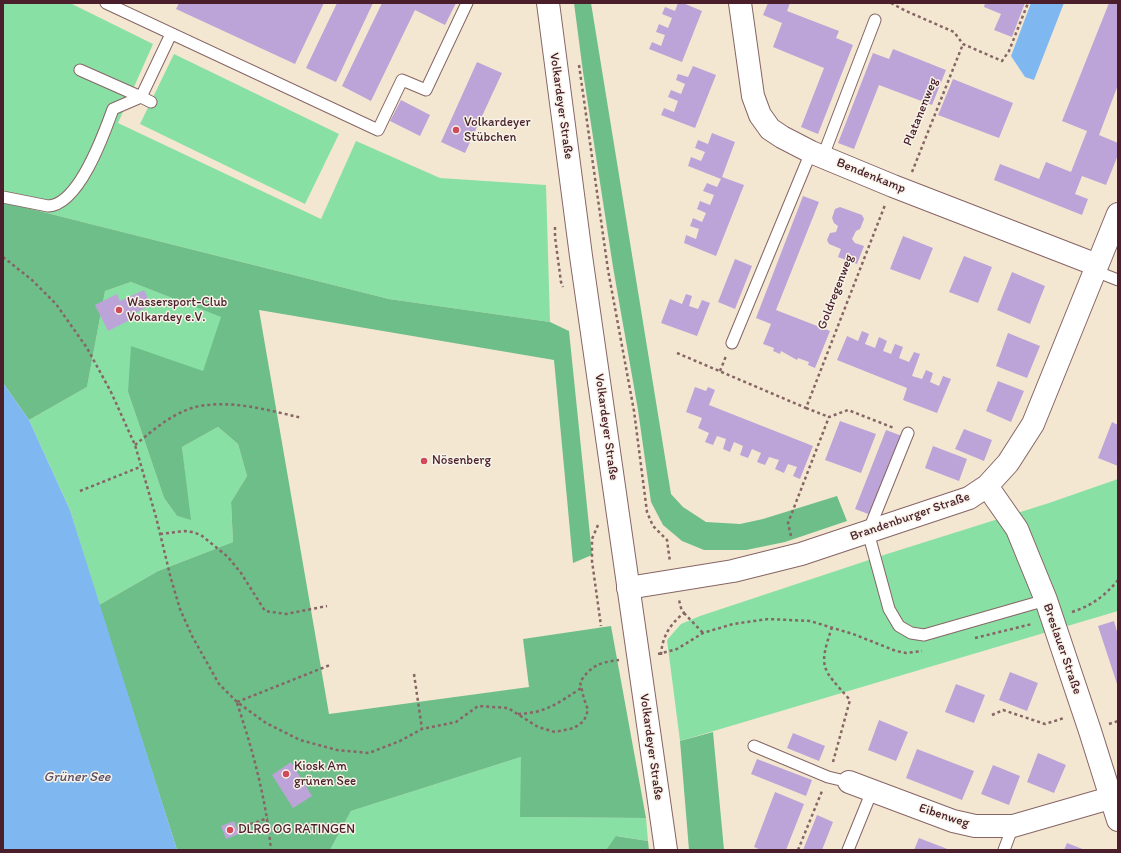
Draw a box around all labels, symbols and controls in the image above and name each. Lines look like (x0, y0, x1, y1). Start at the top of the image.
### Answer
street label: Volkardeyer Straße (546, 52, 576, 160)
street label: Platanenweg (900, 76, 942, 148)
place label: Volkardeyer Stübchen (464, 115, 531, 146)
marker: Volkardeyer Stübchen (451, 125, 461, 135)
street label: Bendenkamp (834, 155, 908, 197)
street label: Goldregenweg (815, 252, 857, 332)
place label: Wassersport-Club Volkardey e.V. (127, 295, 227, 326)
marker: Wassersport-Club Volkardey e.V. (114, 305, 124, 315)
street label: Volkardeyer Straße (591, 373, 621, 481)
place label: Nösenberg (432, 453, 491, 469)
marker: Nösenberg (419, 456, 429, 466)
street label: Brandenburger Straße (848, 489, 972, 545)
street label: Breslauer Straße (1039, 601, 1085, 697)
street label: Volkardeyer Straße (636, 693, 666, 801)
place label: Kiosk Am grünen See (294, 759, 356, 790)
water label: Grüner See (43, 769, 111, 785)
marker: Kiosk Am grünen See (281, 769, 291, 779)
street label: Eibenweg (917, 801, 971, 831)
place label: DLRG OG RATINGEN (238, 822, 355, 838)
marker: DLRG OG RATINGEN (225, 825, 235, 835)

